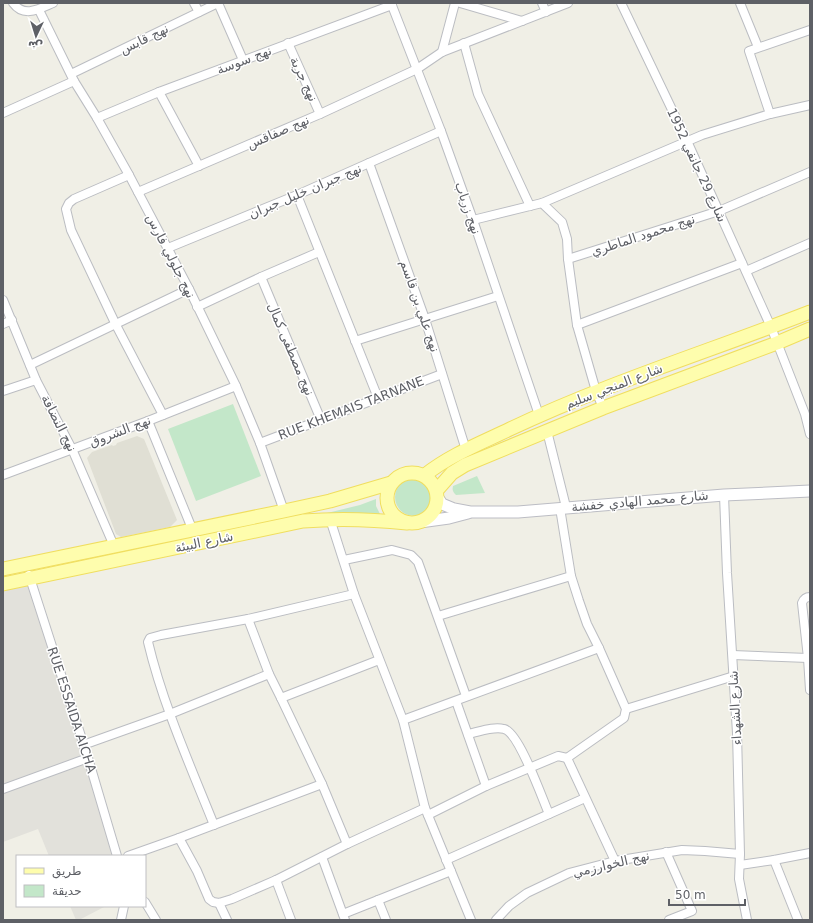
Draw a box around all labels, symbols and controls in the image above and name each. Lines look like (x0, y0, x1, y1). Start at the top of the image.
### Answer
north arrow (16, 16, 56, 56)
street label: نهج قابس (117, 21, 171, 58)
text: ش (27, 38, 43, 52)
street label: نهج سوسة (214, 43, 274, 78)
street label: نهج جربة (286, 54, 321, 104)
street label: شارع 29 جانفي 1952 (663, 106, 730, 225)
street label: نهج صفاقس (244, 112, 312, 153)
street label: نهج جبران خليل جبران (246, 160, 364, 222)
street label: نهج زرياب (451, 180, 484, 237)
street label: نهج جلولي فارس (142, 211, 199, 301)
street label: نهج محمود الماطري (589, 211, 697, 260)
street label: نهج علي بن قاسم (396, 258, 443, 354)
street label: نهج مصطفى كمال (264, 300, 317, 398)
street label: شارع المنجي سليم (563, 361, 665, 412)
street label: RUE KHEMAIS TARNANE (276, 373, 426, 443)
street label: نهج النضافة (37, 392, 80, 455)
street label: نهج الشروق (87, 412, 153, 451)
street label: شارع محمد الهادي خفشة (571, 488, 709, 515)
street label: شارع البيئة (173, 528, 235, 556)
street label: RUE ESSAIDA AICHA (44, 645, 100, 775)
street label: شارع الشهداء (726, 670, 745, 746)
street label: نهج الخوارزمي (571, 848, 651, 881)
legend (16, 855, 146, 907)
text: طريق (52, 864, 82, 879)
scale bar (669, 881, 745, 907)
text: حديقة (52, 884, 82, 898)
text: 50 m (675, 888, 706, 902)

